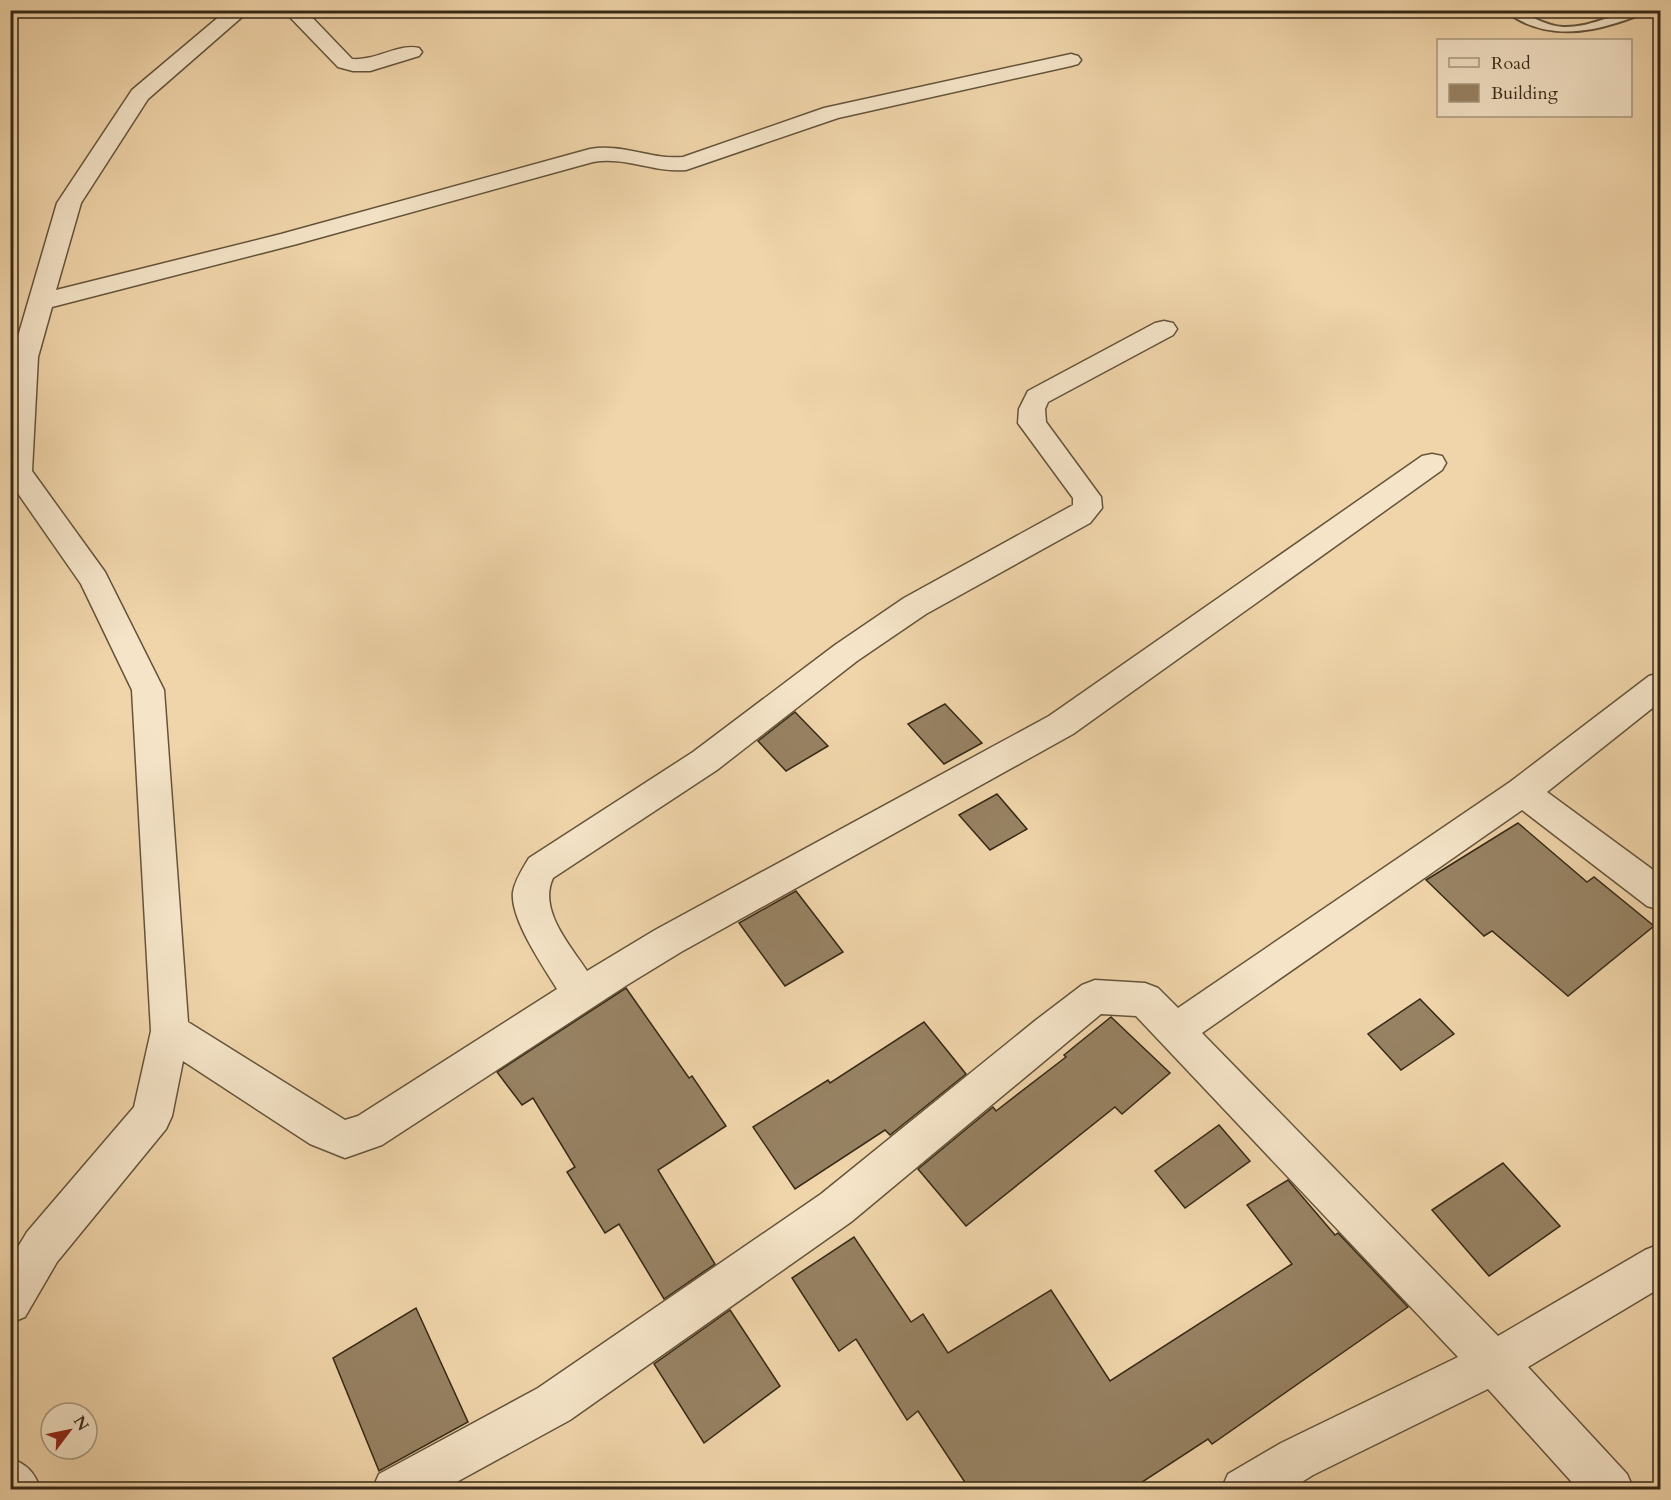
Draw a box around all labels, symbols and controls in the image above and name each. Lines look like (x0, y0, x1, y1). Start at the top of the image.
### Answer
legend (1437, 39, 1632, 117)
text: Road (1491, 51, 1531, 76)
text: Building (1491, 81, 1559, 106)
north arrow (39, 1401, 99, 1461)
text: N (68, 1412, 94, 1435)

